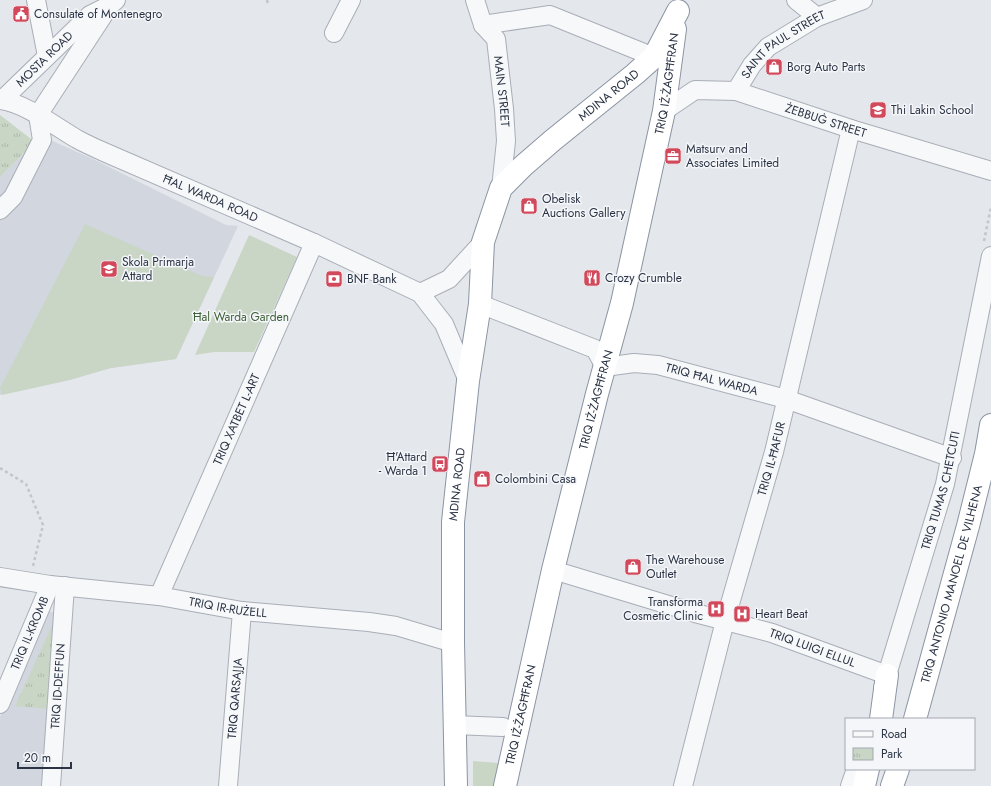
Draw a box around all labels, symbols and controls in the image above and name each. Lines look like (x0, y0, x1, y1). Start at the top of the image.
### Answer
public building icon: Consulate of Montenegro (11, 4, 31, 24)
place label: Consulate of Montenegro (34, 5, 163, 23)
street label: SAINT PAUL STREET (737, 6, 828, 82)
street label: MOSTA ROAD (12, 27, 77, 91)
street label: TRIQ IŻ-ŻAGĦFRAN (650, 32, 683, 136)
street label: MAIN STREET (489, 55, 514, 128)
shop icon: Borg Auto Parts (764, 57, 784, 77)
place label: Borg Auto Parts (787, 58, 866, 76)
street label: MDINA ROAD (574, 65, 643, 125)
street label: ŻEBBUĠ STREET (783, 99, 869, 142)
school or university icon: Thi Lakin School (868, 100, 888, 120)
place label: Thi Lakin School (891, 101, 974, 119)
place label: Matsurv and Associates Limited (686, 140, 779, 172)
office icon: Matsurv and Associates Limited (663, 146, 683, 166)
street label: ĦAL WARDA ROAD (160, 170, 261, 227)
place label: Obelisk Auctions Gallery (542, 190, 626, 222)
shop icon: Obelisk Auctions Gallery (519, 196, 539, 216)
place label: Skola Primarja Attard (122, 253, 194, 285)
school or university icon: Skola Primarja Attard (99, 259, 119, 279)
restaurant icon: Crozy Crumble (582, 268, 602, 288)
bank icon: BNF Bank (324, 269, 344, 289)
place label: Crozy Crumble (605, 269, 682, 287)
place label: BNF Bank (347, 270, 397, 288)
park label: Ħal Warda Garden (193, 308, 289, 326)
street label: TRIQ IŻ-ŻAGĦFRAN (574, 348, 618, 451)
street label: TRIQ ĦAL WARDA (663, 358, 760, 400)
street label: TRIQ XATBET L-ART (209, 370, 265, 468)
street label: TRIQ IL-ĦAFUR (753, 420, 790, 498)
street label: TRIQ TUMAS CHETCUTI (917, 429, 964, 552)
street label: MDINA ROAD (444, 447, 470, 522)
place label: Ħ'Attard - Warda 1 (379, 448, 427, 480)
bus stop icon: Ħ'Attard - Warda 1 (430, 454, 450, 474)
shop icon: Colombini Casa (472, 469, 492, 489)
place label: Colombini Casa (495, 470, 576, 488)
street label: TRIQ ANTONIO MANOEL DE VILHENA (916, 483, 987, 685)
place label: The Warehouse Outlet (646, 551, 724, 583)
shop icon: The Warehouse Outlet (623, 557, 643, 577)
street label: TRIQ IL-KROMB (6, 593, 53, 673)
street label: TRIQ IR-RUŻELL (187, 593, 268, 622)
place label: Transforma Cosmetic Clinic (623, 593, 703, 625)
hospital icon: Transforma Cosmetic Clinic (706, 599, 726, 619)
hospital icon: Heart Beat (732, 604, 752, 624)
place label: Heart Beat (755, 605, 808, 623)
street label: TRIQ LUIGI ELLUL (767, 624, 859, 672)
street label: TRIQ ID-DEFFUN (46, 643, 70, 730)
street label: TRIQ QARSAJJA (223, 657, 247, 740)
street label: TRIQ IŻ-ŻAGĦFRAN (501, 663, 541, 767)
legend (845, 718, 975, 770)
text: Road (881, 725, 907, 743)
scale bar (18, 744, 71, 770)
text: Park (881, 745, 903, 763)
text: 20 m (24, 749, 51, 767)

